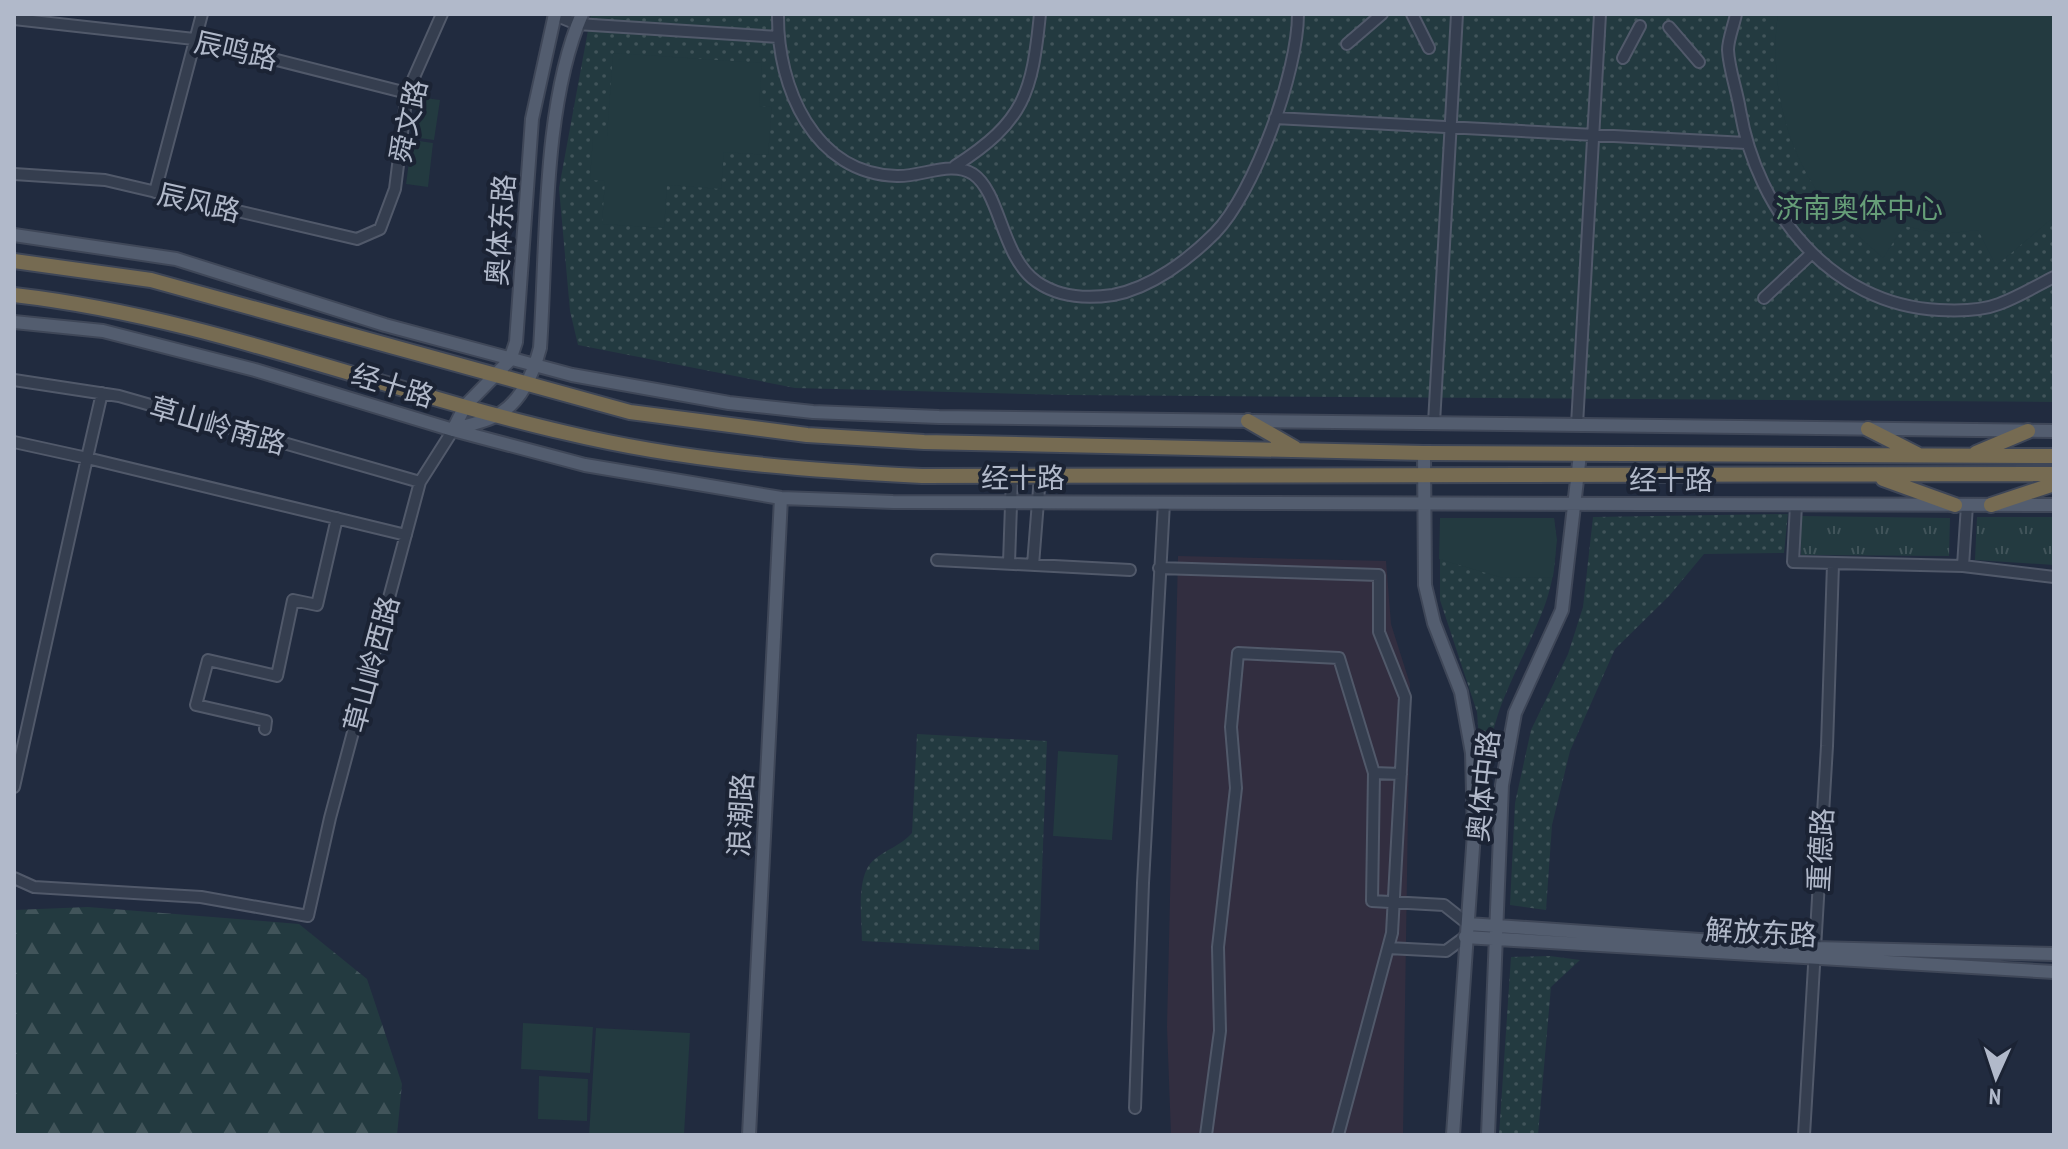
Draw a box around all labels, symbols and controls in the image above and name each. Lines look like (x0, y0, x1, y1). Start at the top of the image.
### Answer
street label: 辰鸣路 (191, 23, 281, 77)
street label: 舜文路 (381, 76, 435, 166)
street label: 奥体东路 (478, 173, 522, 287)
street label: 辰风路 (154, 175, 244, 229)
park label: 济南奥体中心 (1775, 189, 1943, 226)
street label: 经十路 (347, 355, 439, 415)
street label: 草山岭南路 (146, 388, 290, 462)
street label: 经十路 (981, 459, 1065, 496)
street label: 经十路 (1629, 461, 1713, 498)
street label: 草山岭西路 (335, 592, 407, 736)
street label: 奥体中路 (1459, 728, 1507, 844)
street label: 浪潮路 (719, 772, 761, 858)
street label: 重德路 (1799, 807, 1841, 893)
street label: 解放东路 (1704, 911, 1818, 953)
north arrow (1956, 1037, 2036, 1117)
text: N (1988, 1083, 2002, 1111)

